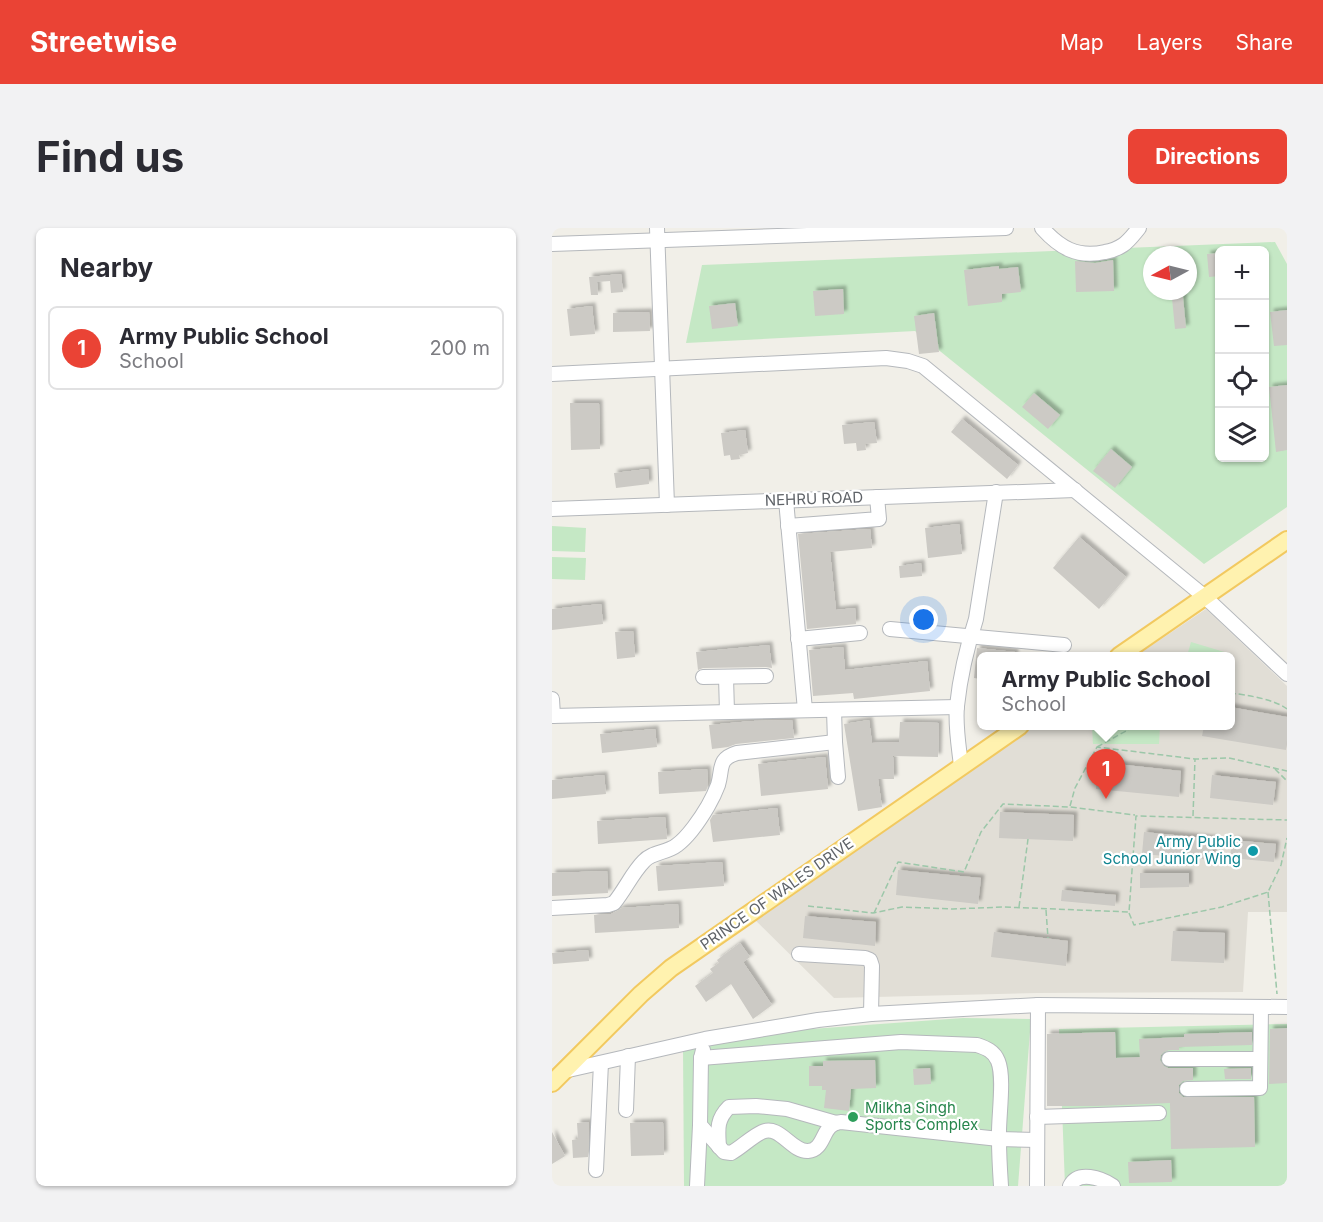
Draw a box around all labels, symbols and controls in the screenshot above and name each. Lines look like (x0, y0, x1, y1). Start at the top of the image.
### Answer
text: Streetwise (30, 25, 177, 59)
text: Map (1060, 30, 1104, 55)
text: Layers (1137, 30, 1203, 55)
text: Share (1236, 30, 1293, 55)
button: Directions (1128, 129, 1287, 184)
text: Find us (36, 131, 184, 182)
north arrow (1143, 246, 1197, 300)
map controls (1215, 246, 1269, 462)
button: + (1215, 246, 1269, 300)
text: Nearby (60, 252, 153, 283)
button: − (1215, 300, 1269, 354)
text: Army Public School (119, 323, 329, 349)
text: 1 (77, 336, 86, 360)
text: 200 m (429, 336, 490, 360)
text: School (119, 349, 184, 373)
button: locate (1215, 354, 1269, 408)
button: layers (1215, 408, 1269, 462)
street label: NEHRU ROAD (765, 487, 863, 510)
your location (909, 605, 938, 634)
popup (977, 652, 1235, 730)
text: Army Public School (1001, 666, 1211, 692)
text: School (1001, 692, 1066, 716)
pin: 1 (1086, 750, 1126, 799)
place label: Army Public School Junior Wing (1103, 832, 1241, 868)
street label: PRINCE OF WALES DRIVE (696, 833, 857, 954)
marker: Army Public School Junior Wing (1246, 844, 1260, 858)
place label: Milkha Singh Sports Complex (865, 1098, 978, 1134)
marker: Milkha Singh Sports Complex (846, 1110, 860, 1124)

